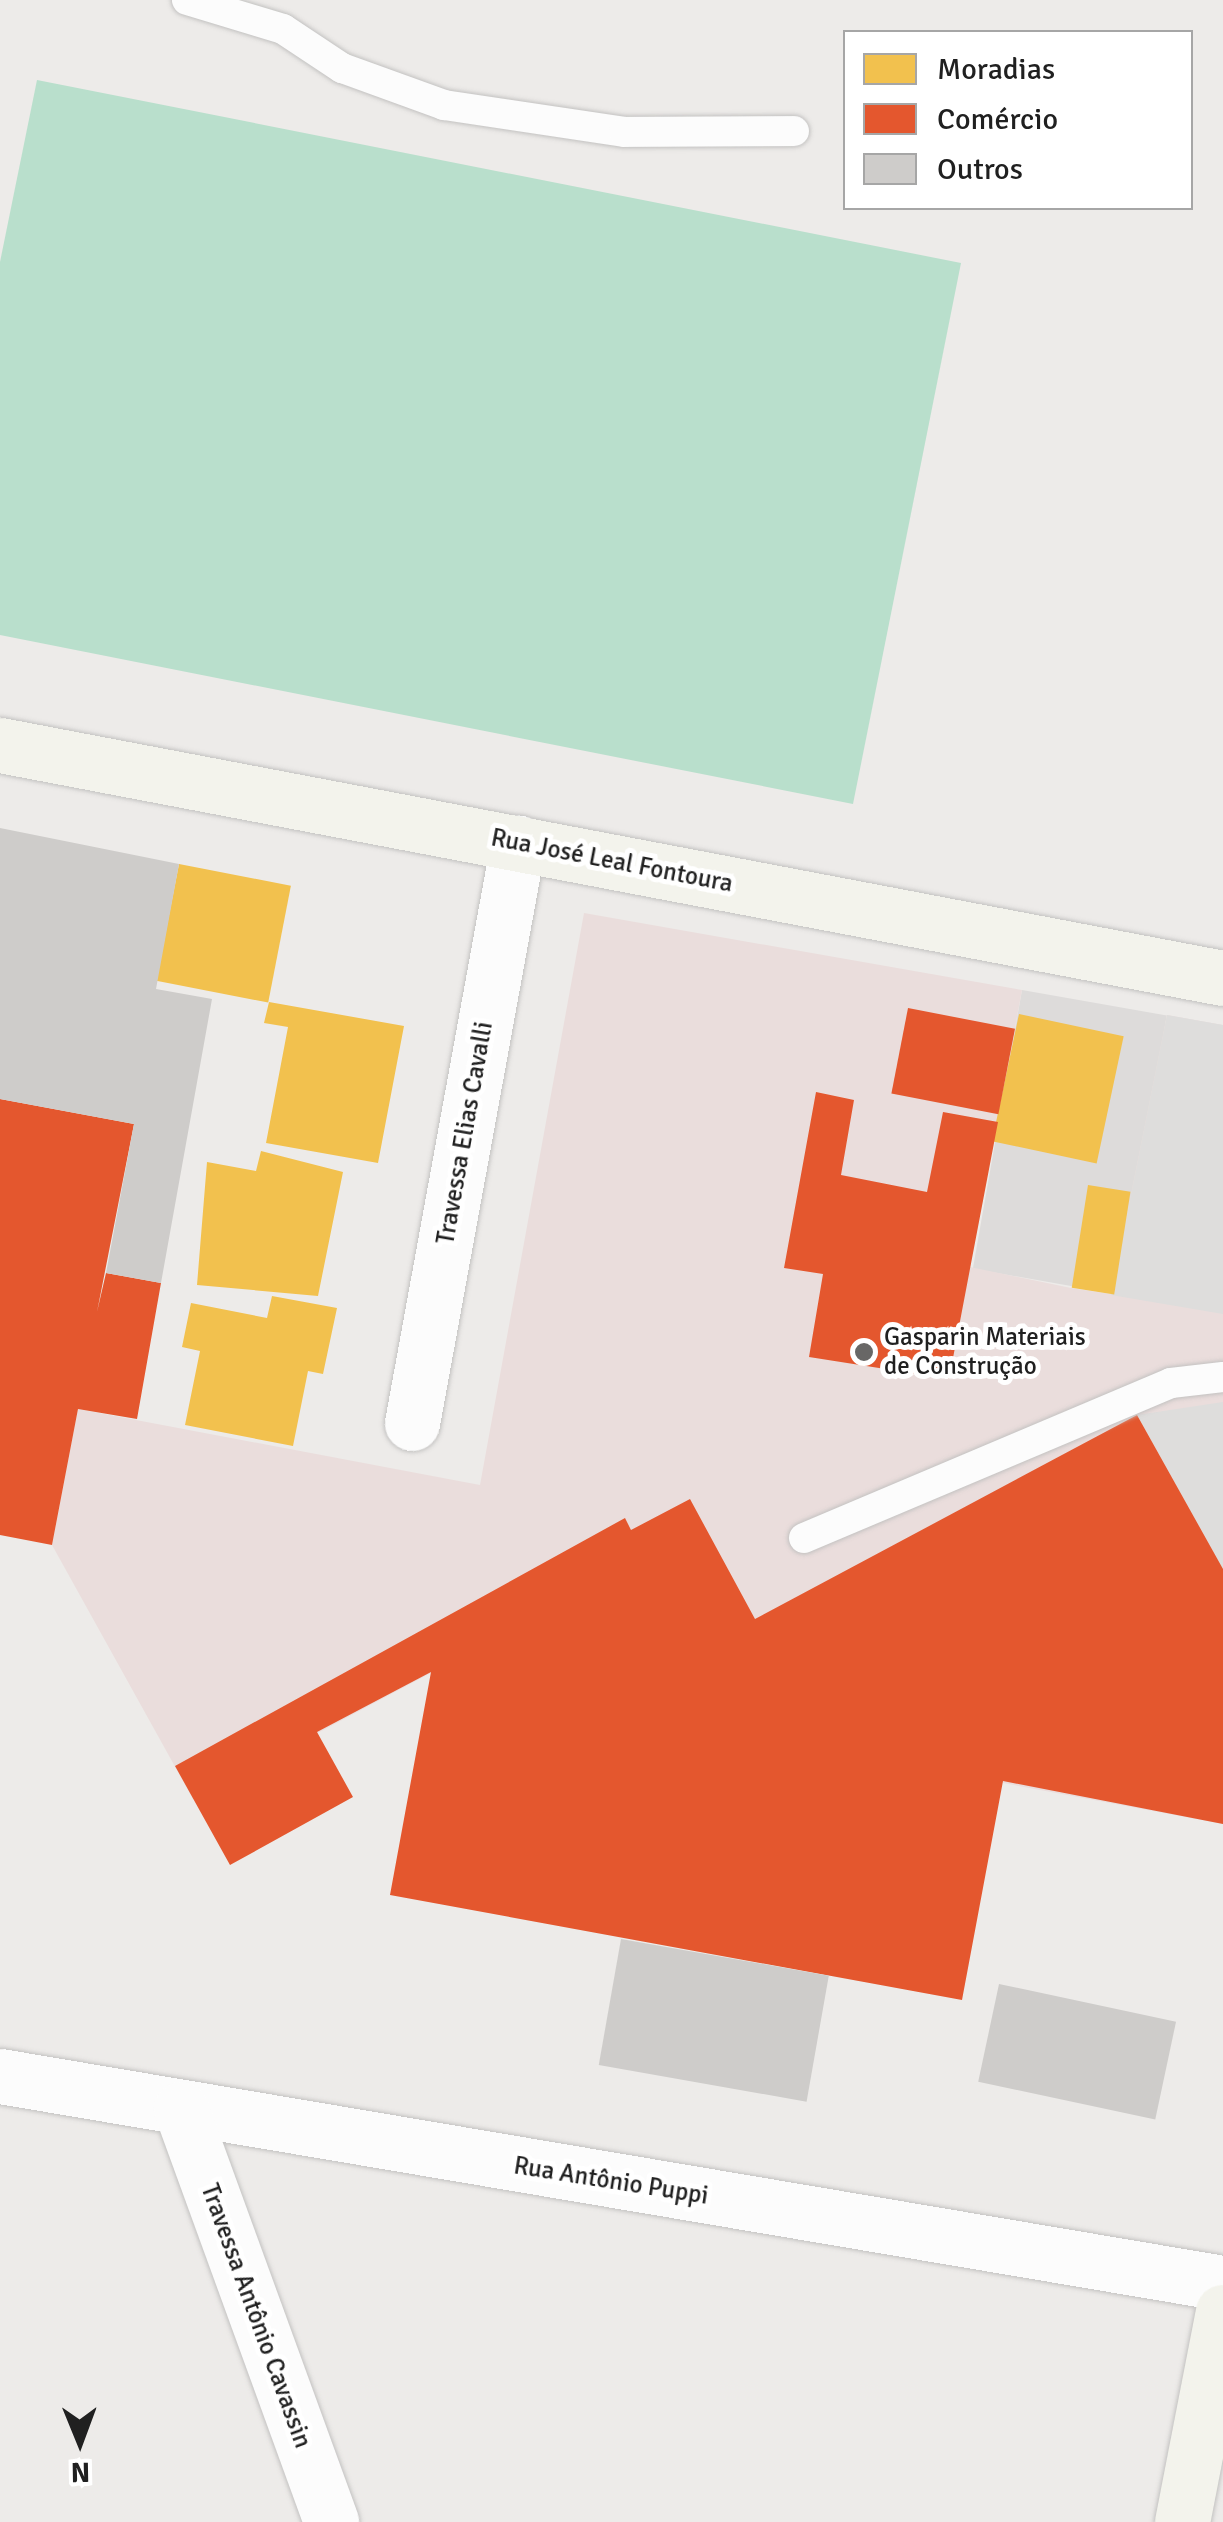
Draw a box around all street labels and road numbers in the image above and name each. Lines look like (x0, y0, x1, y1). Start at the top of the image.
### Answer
street label: Rua José Leal Fontoura (489, 823, 735, 899)
street label: Travessa Elias Cavalli (431, 1019, 499, 1247)
street label: Rua Antônio Puppi (512, 2151, 710, 2211)
street label: Travessa Antônio Cavassin (194, 2180, 318, 2452)

